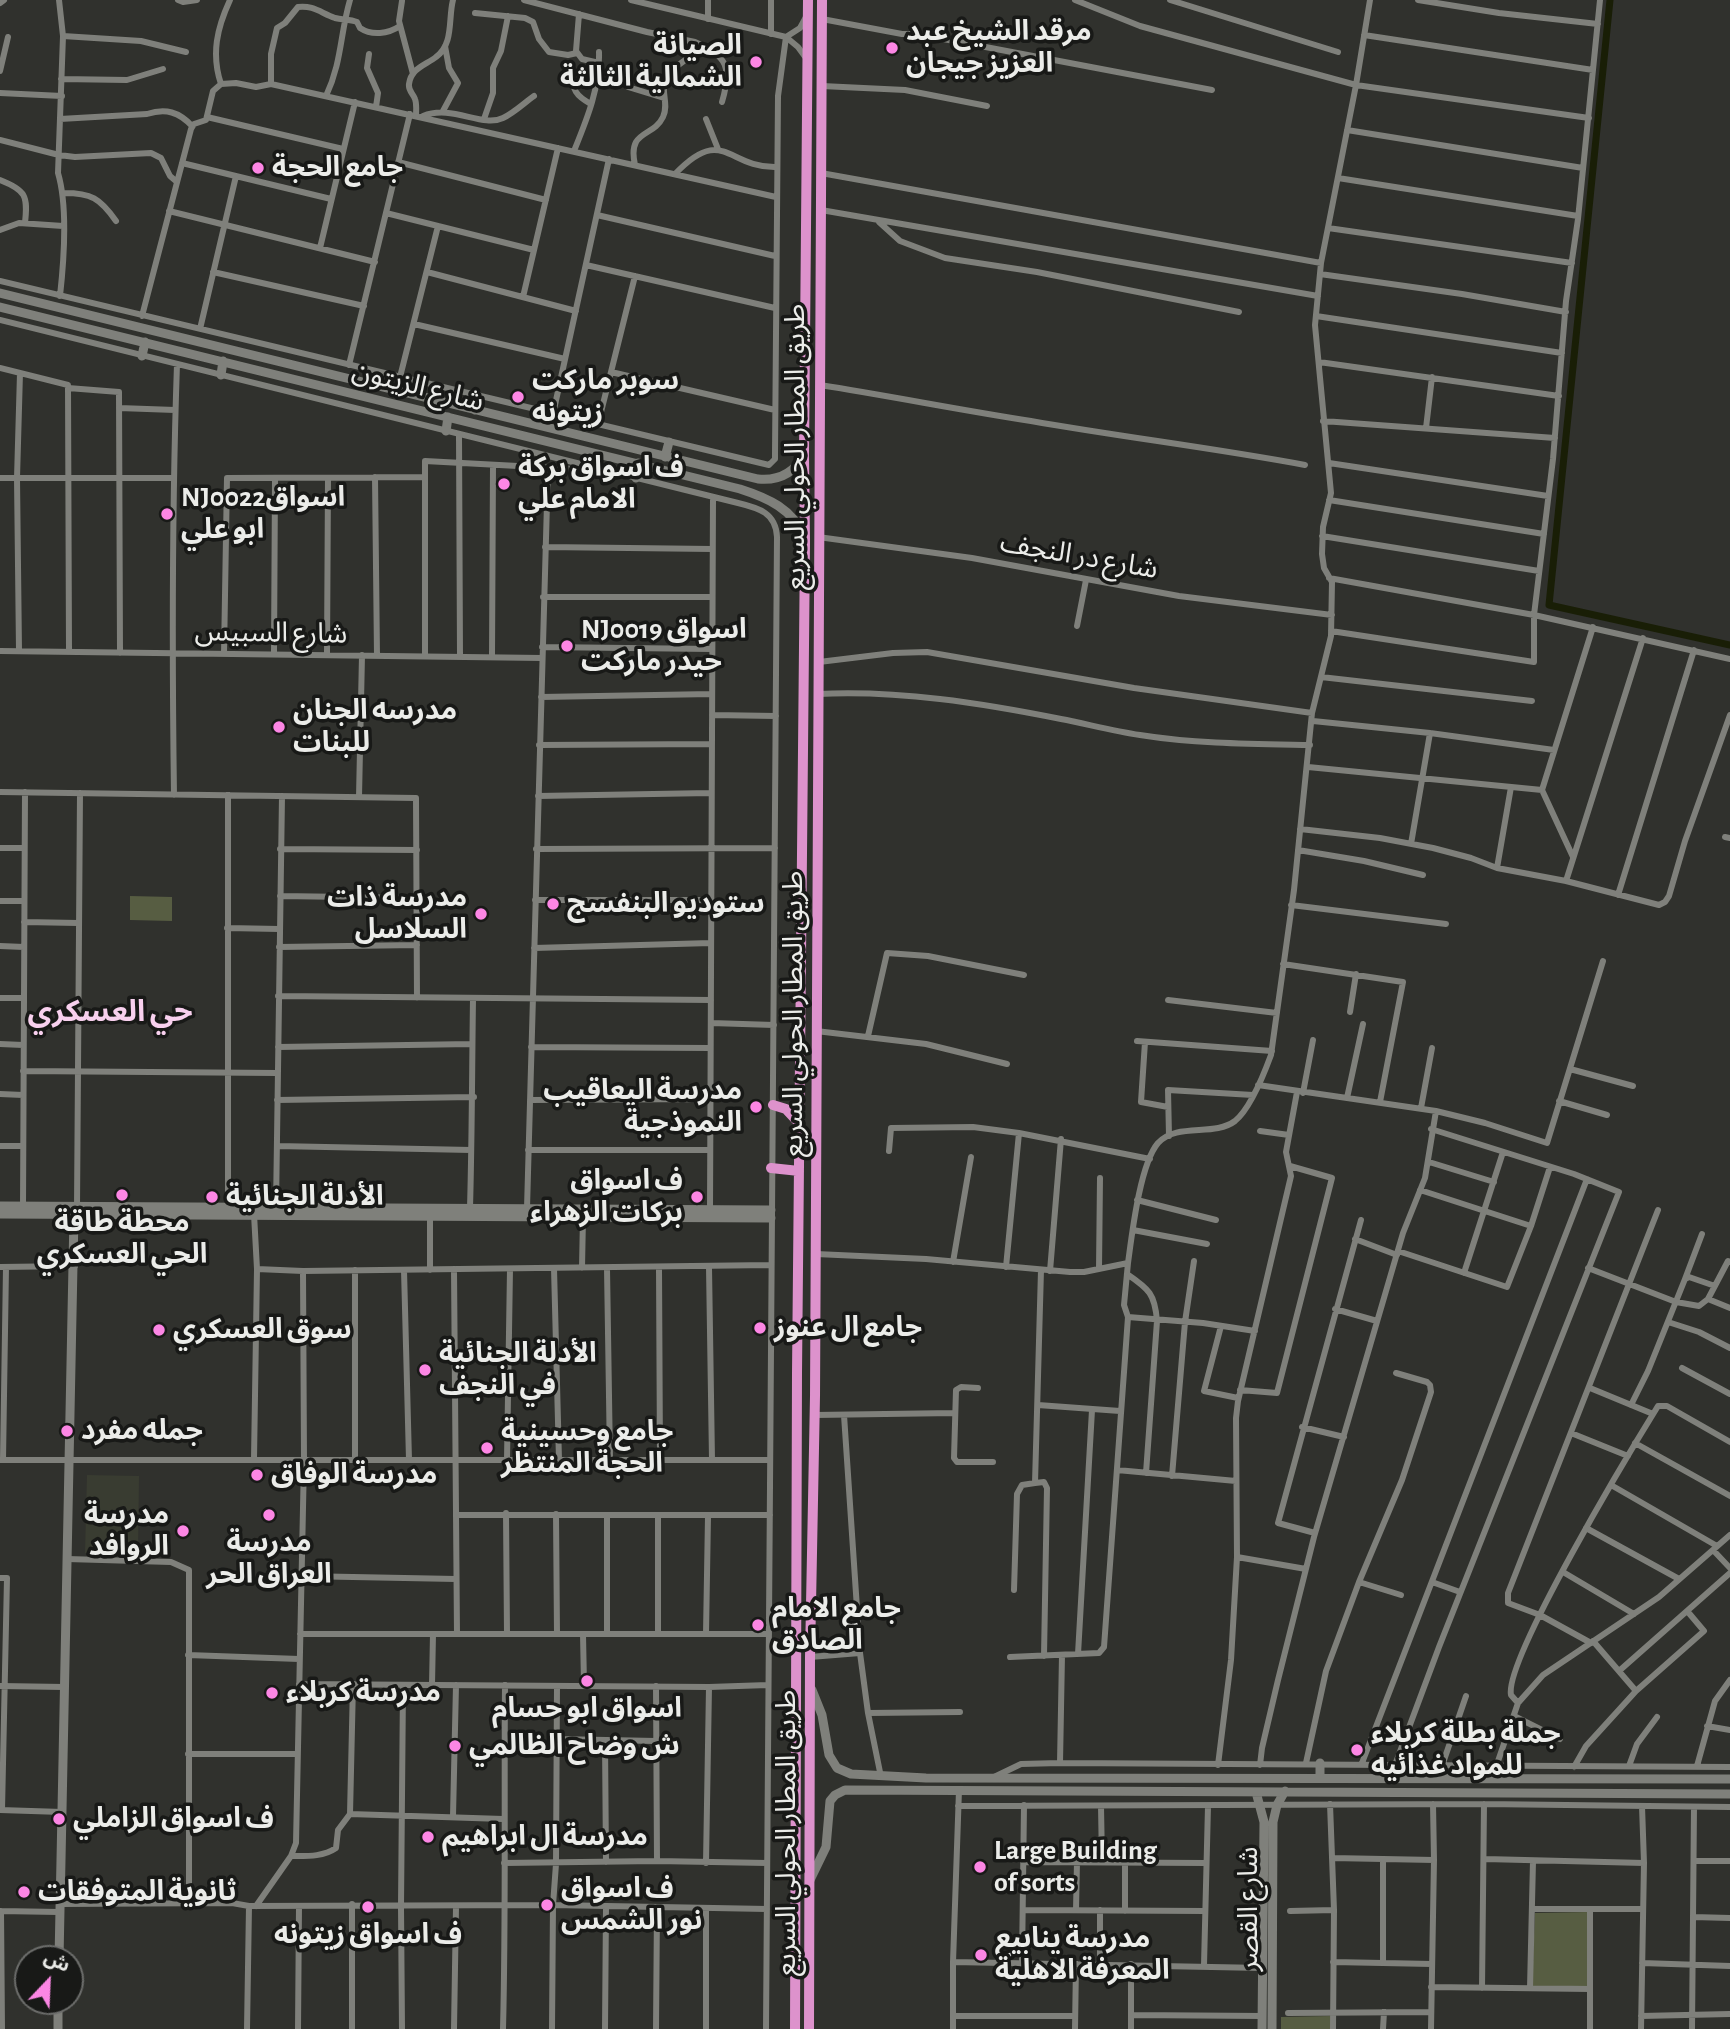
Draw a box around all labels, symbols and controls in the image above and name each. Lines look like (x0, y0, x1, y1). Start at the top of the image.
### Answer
place label: مرقد الشيخ عبد العزيز جيجان (906, 15, 1092, 81)
place label: الصيانة الشمالية الثالثة (560, 29, 742, 95)
marker: مرقد الشيخ عبد العزيز جيجان (884, 40, 900, 56)
marker: الصيانة الشمالية الثالثة (748, 54, 764, 70)
place label: جامع الحجة (272, 151, 403, 185)
marker: جامع الحجة (250, 160, 266, 176)
street label: طريق المطار الحولي السريع (779, 304, 813, 590)
street label: شارع الزيتون (349, 353, 487, 419)
place label: سوبر ماركت زيتونه (532, 364, 679, 430)
marker: سوبر ماركت زيتونه (510, 389, 526, 405)
place label: ف اسواق بركة الامام علي (518, 451, 684, 517)
marker: ف اسواق بركة الامام علي (496, 476, 512, 492)
place label: NJ0022اسواق ابو علي (181, 481, 345, 547)
marker: NJ0022اسواق ابو علي (159, 506, 175, 522)
street label: شارع در النجف (998, 526, 1160, 586)
place label: NJ0019 اسواق حيدر ماركت (581, 613, 747, 679)
street label: شارع السبيس (194, 615, 348, 651)
marker: NJ0019 اسواق حيدر ماركت (559, 638, 575, 654)
place label: مدرسه الجنان للبنات (293, 694, 457, 760)
marker: مدرسه الجنان للبنات (271, 719, 287, 735)
street label: طريق المطار الحولي السريع (777, 871, 811, 1157)
place label: مدرسة ذات السلاسل (327, 881, 467, 947)
place label: ستوديو البنفسج (567, 887, 765, 921)
marker: ستوديو البنفسج (545, 896, 561, 912)
marker: مدرسة ذات السلاسل (473, 906, 489, 922)
district label: حي العسكري (28, 994, 192, 1030)
place label: مدرسة اليعاقيب النموذجية (543, 1074, 742, 1140)
marker: مدرسة اليعاقيب النموذجية (748, 1099, 764, 1115)
place label: ف اسواق بركات الزهراء (530, 1164, 683, 1230)
place label: الأدلة الجنائية (226, 1180, 384, 1214)
marker: محطة طاقة الحي العسكري (114, 1187, 130, 1203)
marker: الأدلة الجنائية (204, 1189, 220, 1205)
marker: ف اسواق بركات الزهراء (689, 1189, 705, 1205)
place label: محطة طاقة الحي العسكري (37, 1206, 207, 1272)
place label: جامع ال عنوز (774, 1311, 922, 1345)
place label: سوق العسكري (173, 1313, 352, 1347)
marker: جامع ال عنوز (752, 1320, 768, 1336)
marker: سوق العسكري (151, 1322, 167, 1338)
place label: الأدلة الجنائية في النجف (439, 1337, 597, 1403)
marker: الأدلة الجنائية في النجف (417, 1362, 433, 1378)
place label: جمله مفرد (81, 1414, 203, 1448)
place label: جامع وحسينية الحجة المنتظر (501, 1415, 673, 1481)
marker: جمله مفرد (59, 1423, 75, 1439)
marker: جامع وحسينية الحجة المنتظر (479, 1440, 495, 1456)
place label: مدرسة الوفاق (271, 1458, 437, 1492)
marker: مدرسة الوفاق (249, 1467, 265, 1483)
place label: مدرسة الروافد (84, 1498, 169, 1564)
marker: مدرسة العراق الحر (261, 1507, 277, 1523)
marker: مدرسة الروافد (175, 1523, 191, 1539)
place label: مدرسة العراق الحر (206, 1526, 332, 1592)
place label: جامع الامام الصادق (772, 1592, 901, 1658)
marker: جامع الامام الصادق (750, 1617, 766, 1633)
marker: اسواق ابو حسام (579, 1673, 595, 1689)
place label: مدرسة كربلاء (286, 1676, 441, 1710)
marker: مدرسة كربلاء (264, 1685, 280, 1701)
street label: طريق المطار الحولي السريع (770, 1690, 804, 1976)
place label: اسواق ابو حسام (492, 1692, 682, 1726)
place label: جملة بطلة كربلاء للمواد غذائيه (1371, 1717, 1561, 1783)
place label: ش وضاح الظالمي (469, 1729, 680, 1763)
marker: ش وضاح الظالمي (447, 1738, 463, 1754)
marker: جملة بطلة كربلاء للمواد غذائيه (1349, 1742, 1365, 1758)
place label: ف اسواق الزاملي (73, 1802, 274, 1836)
marker: ف اسواق الزاملي (51, 1811, 67, 1827)
place label: مدرسة ال ابراهيم (442, 1820, 648, 1854)
marker: مدرسة ال ابراهيم (420, 1829, 436, 1845)
place label: Large Building of sorts (994, 1834, 1157, 1900)
street label: شارع القصر (1232, 1847, 1266, 1971)
marker: Large Building of sorts (972, 1859, 988, 1875)
place label: ف اسواق نور الشمس (561, 1872, 702, 1938)
place label: ثانوية المتوفقات (38, 1875, 236, 1909)
marker: ثانوية المتوفقات (16, 1884, 32, 1900)
marker: ف اسواق نور الشمس (539, 1897, 555, 1913)
marker: ف اسواق زيتونه (360, 1899, 376, 1915)
place label: ف اسواق زيتونه (274, 1918, 462, 1952)
place label: مدرسة ينابيع المعرفة الاهلية (995, 1922, 1170, 1988)
north arrow (14, 1945, 84, 2015)
marker: مدرسة ينابيع المعرفة الاهلية (973, 1947, 989, 1963)
text: ش (41, 1948, 72, 1976)

